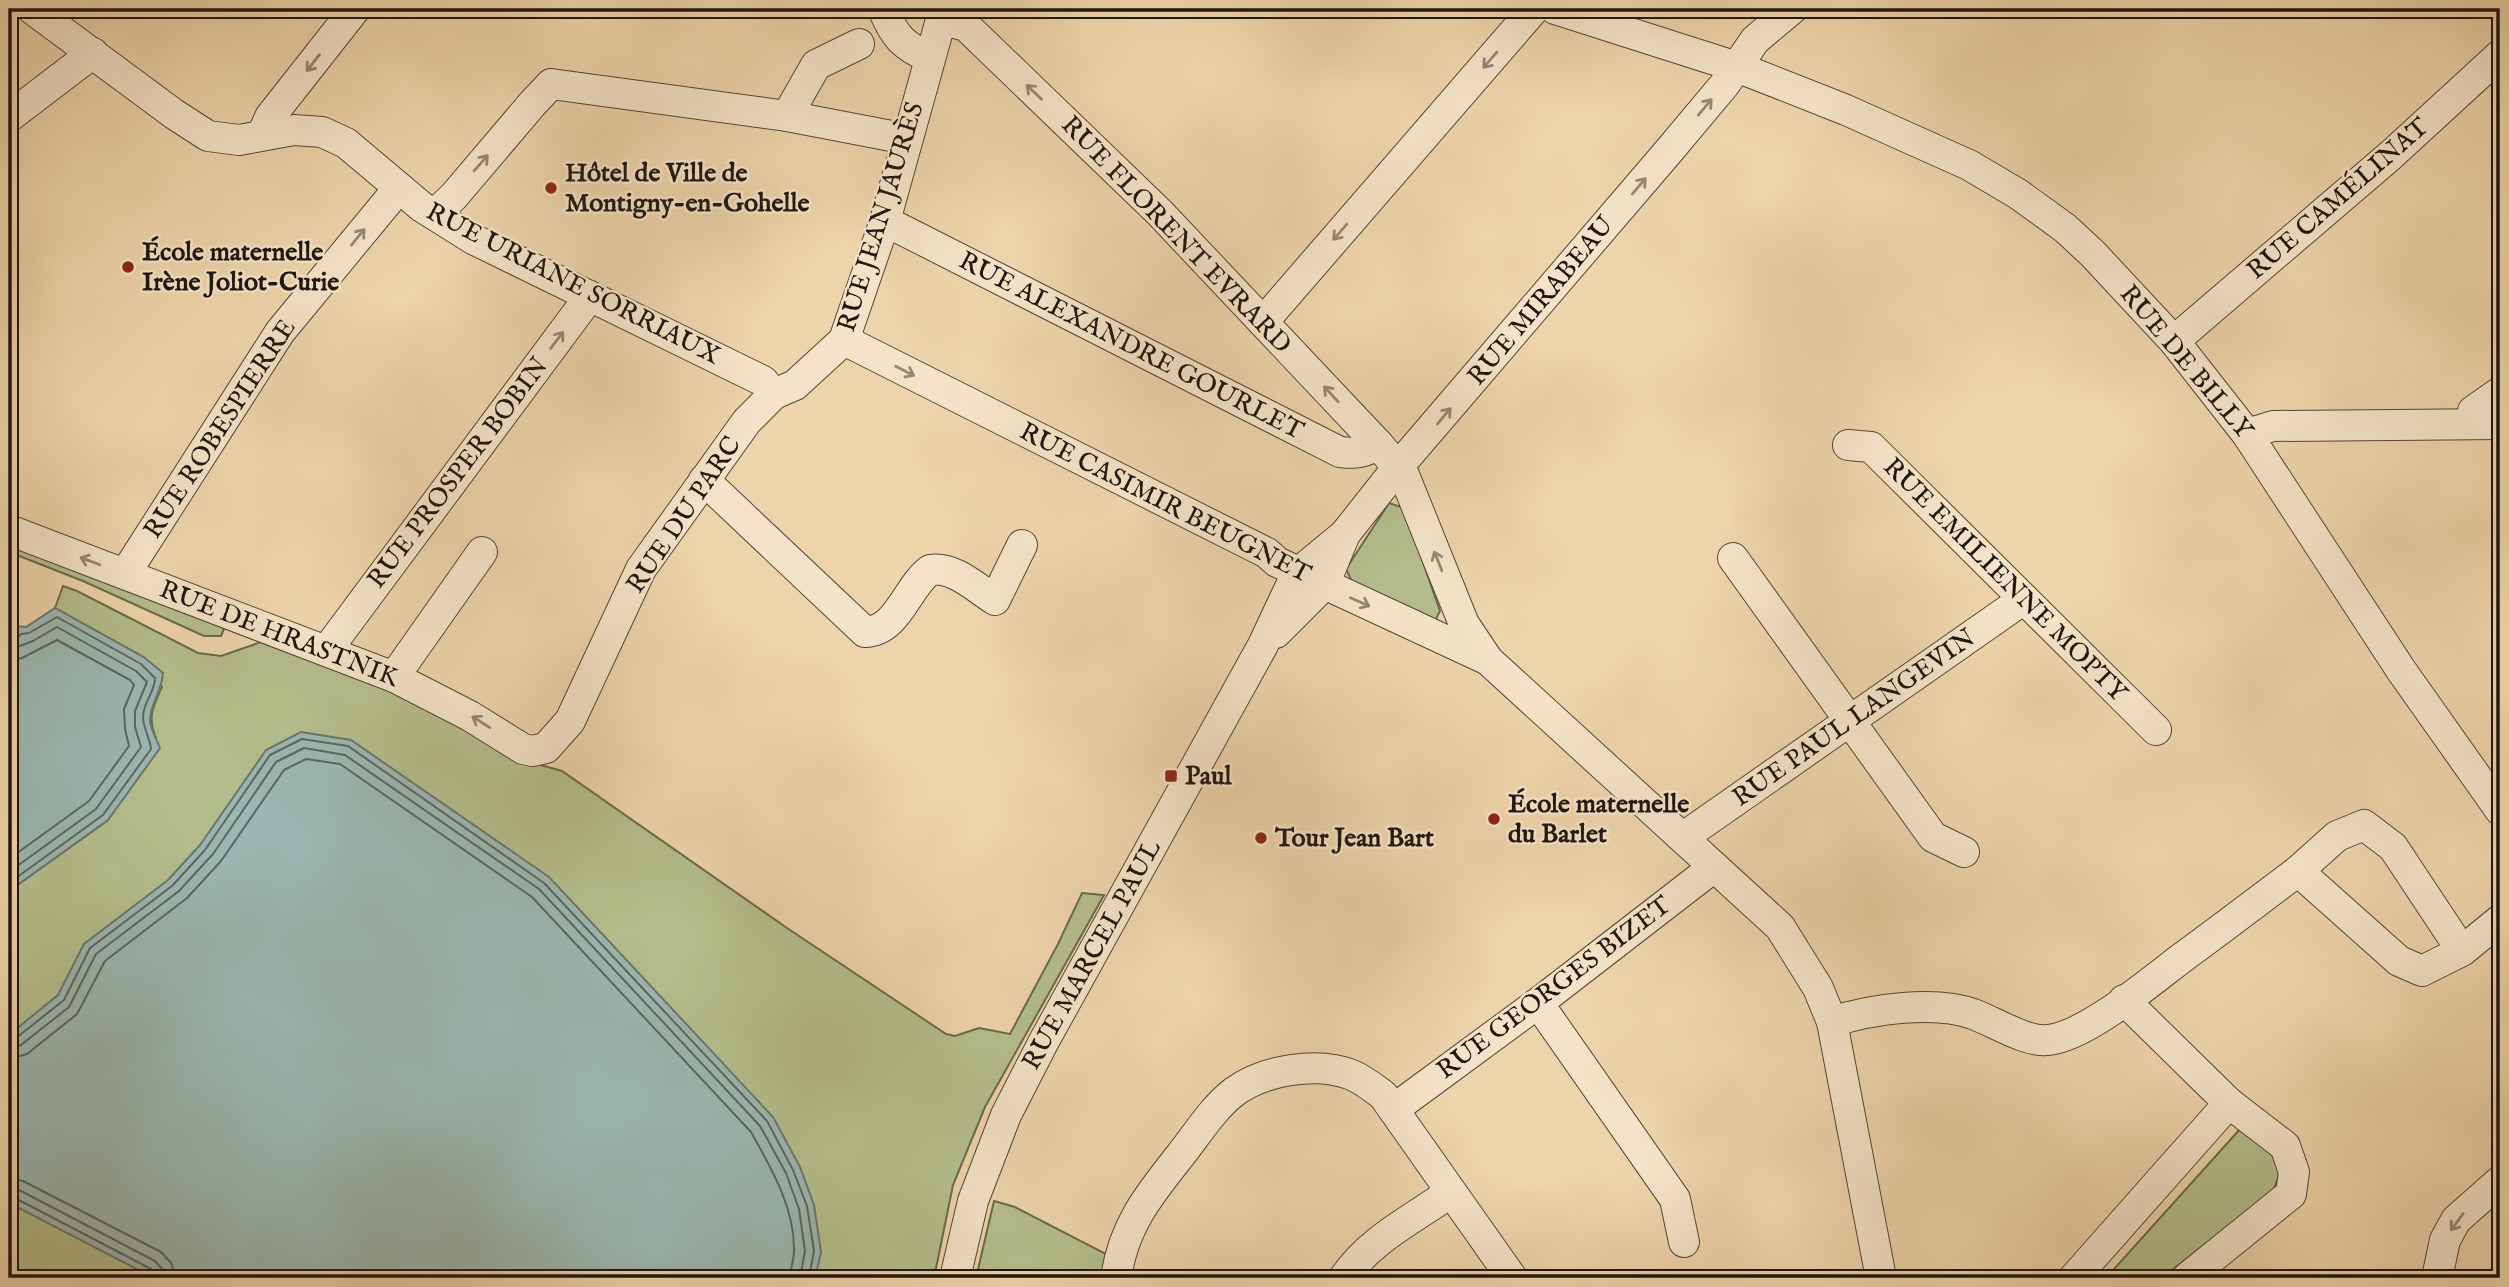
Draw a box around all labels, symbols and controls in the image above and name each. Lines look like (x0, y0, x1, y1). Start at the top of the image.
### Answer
one-way arrow (1482, 51, 1498, 69)
one-way arrow (306, 53, 321, 71)
one-way arrow (1026, 84, 1043, 101)
street label: RUE JEAN JAURÈS (830, 98, 932, 336)
one-way arrow (1697, 99, 1713, 117)
street label: RUE FLORENT EVRARD (1054, 109, 1298, 361)
street label: RUE CAMÉLINAT (2240, 111, 2436, 287)
one-way arrow (473, 155, 489, 173)
place label: Hôtel de Ville de Montigny-en-Gohelle (565, 157, 810, 220)
one-way arrow (1631, 178, 1647, 196)
marker: Hôtel de Ville de Montigny-en-Gohelle (543, 180, 559, 196)
street label: RUE URIANE SORRIAUX (420, 195, 726, 373)
street label: RUE MIRABEAU (1461, 209, 1622, 392)
one-way arrow (1332, 223, 1348, 241)
one-way arrow (351, 228, 366, 246)
place label: École maternelle Irène Joliot-Curie (142, 236, 339, 299)
street label: RUE ALEXANDRE GOURLET (953, 244, 1309, 448)
marker: École maternelle Irène Joliot-Curie (120, 259, 136, 275)
street label: RUE DE BILLY (2112, 278, 2261, 447)
street label: RUE ROBESPIERRE (137, 313, 303, 545)
one-way arrow (550, 331, 565, 349)
street label: RUE PROSPER BOBIN (360, 351, 556, 595)
one-way arrow (894, 364, 915, 378)
one-way arrow (1322, 386, 1339, 403)
one-way arrow (1436, 407, 1452, 425)
street label: RUE CASIMIR BEUGNET (1014, 415, 1316, 591)
street label: RUE DU PARC (619, 430, 749, 600)
street label: RUE EMILIENNE MOPTY (1876, 451, 2135, 710)
one-way arrow (1431, 551, 1444, 573)
one-way arrow (79, 554, 101, 566)
street label: RUE DE HRASTNIK (155, 573, 404, 695)
one-way arrow (1349, 596, 1370, 609)
street label: RUE PAUL LANGEVIN (1726, 622, 1982, 814)
one-way arrow (471, 715, 491, 729)
place label: Paul (1185, 760, 1233, 793)
marker: Paul (1163, 768, 1179, 784)
place label: École maternelle du Barlet (1508, 788, 1689, 851)
marker: École maternelle du Barlet (1486, 811, 1502, 827)
place label: Tour Jean Bart (1274, 822, 1434, 855)
marker: Tour Jean Bart (1253, 830, 1269, 846)
street label: RUE MARCEL PAUL (1015, 834, 1169, 1076)
street label: RUE GEORGES BIZET (1430, 889, 1678, 1087)
one-way arrow (2450, 1212, 2464, 1231)

